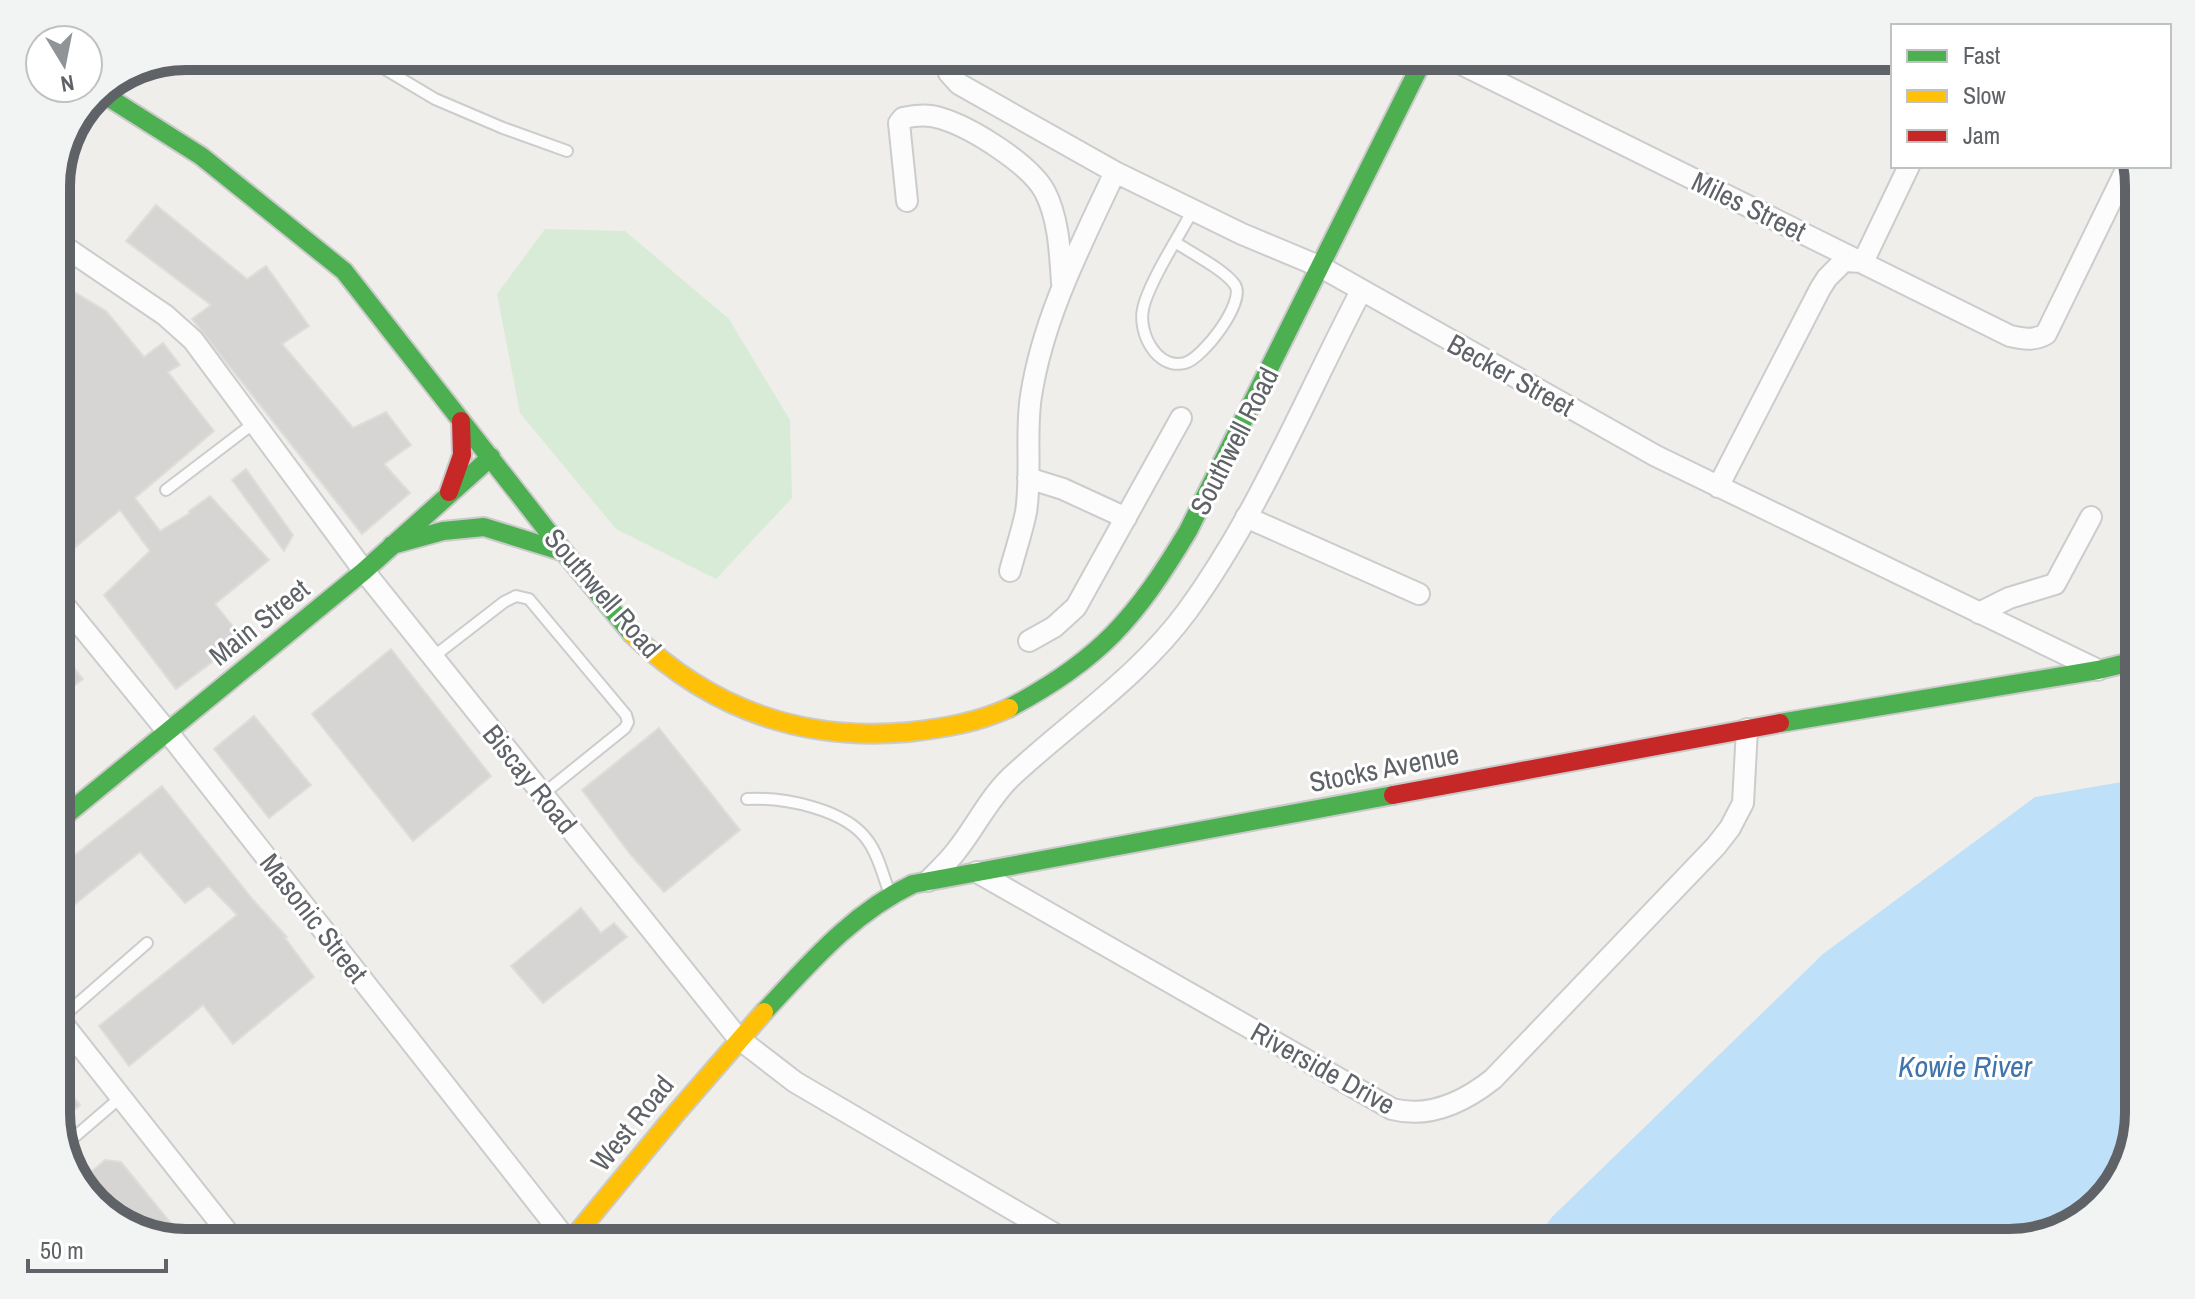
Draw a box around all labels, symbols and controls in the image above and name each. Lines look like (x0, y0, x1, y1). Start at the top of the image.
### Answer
north arrow (24, 24, 104, 104)
legend (1891, 24, 2171, 168)
text: Fast (1963, 39, 2001, 71)
text: N (58, 68, 76, 100)
text: Slow (1963, 79, 2006, 111)
text: Jam (1963, 119, 2000, 151)
street label: Miles Street (1686, 162, 1812, 250)
street label: Becker Street (1441, 325, 1581, 425)
street label: Southwell Road (1181, 361, 1287, 521)
street label: Southwell Road (536, 520, 670, 666)
street label: Main Street (201, 570, 317, 674)
street label: Biscay Road (474, 716, 586, 842)
street label: Stocks Avenue (1306, 735, 1462, 801)
street label: Masonic Street (251, 845, 377, 991)
street label: Riverside Drive (1244, 1013, 1402, 1123)
water label: Kowie River (1898, 1046, 2033, 1086)
street label: West Road (582, 1067, 682, 1179)
scale bar (28, 1223, 166, 1273)
text: 50 m (40, 1234, 84, 1266)

